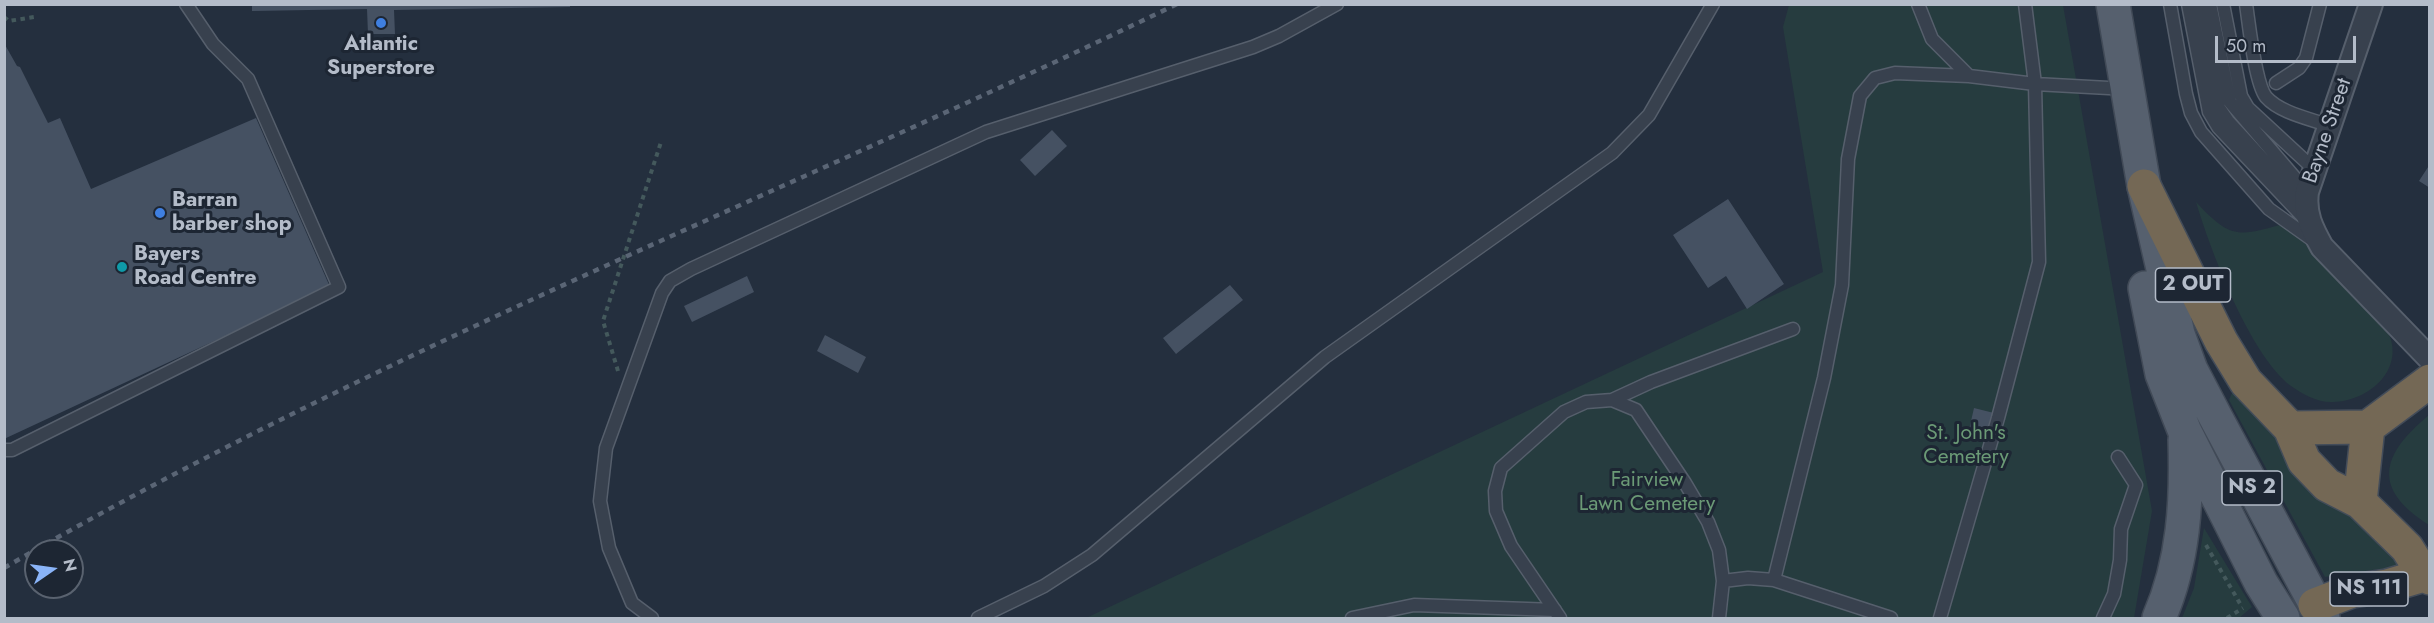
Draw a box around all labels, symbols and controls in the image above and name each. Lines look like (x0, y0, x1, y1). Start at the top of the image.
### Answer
marker: Atlantic Superstore (374, 16, 388, 30)
scale bar (2218, 24, 2359, 62)
place label: Atlantic Superstore (327, 32, 435, 82)
text: 50 m (2226, 33, 2266, 59)
street label: Bayne Street (2298, 75, 2358, 187)
place label: Barran barber shop (172, 188, 292, 238)
marker: Barran barber shop (153, 206, 167, 220)
place label: Bayers Road Centre (134, 242, 256, 292)
marker: Bayers Road Centre (115, 260, 129, 274)
road number: 2 OUT (2156, 268, 2230, 302)
park label: St. John's Cemetery (1923, 421, 2009, 471)
park label: Fairview Lawn Cemetery (1579, 468, 1715, 518)
road number: NS 2 (2222, 471, 2282, 505)
north arrow (24, 539, 84, 599)
text: N (57, 557, 83, 574)
road number: NS 111 (2330, 572, 2408, 606)

